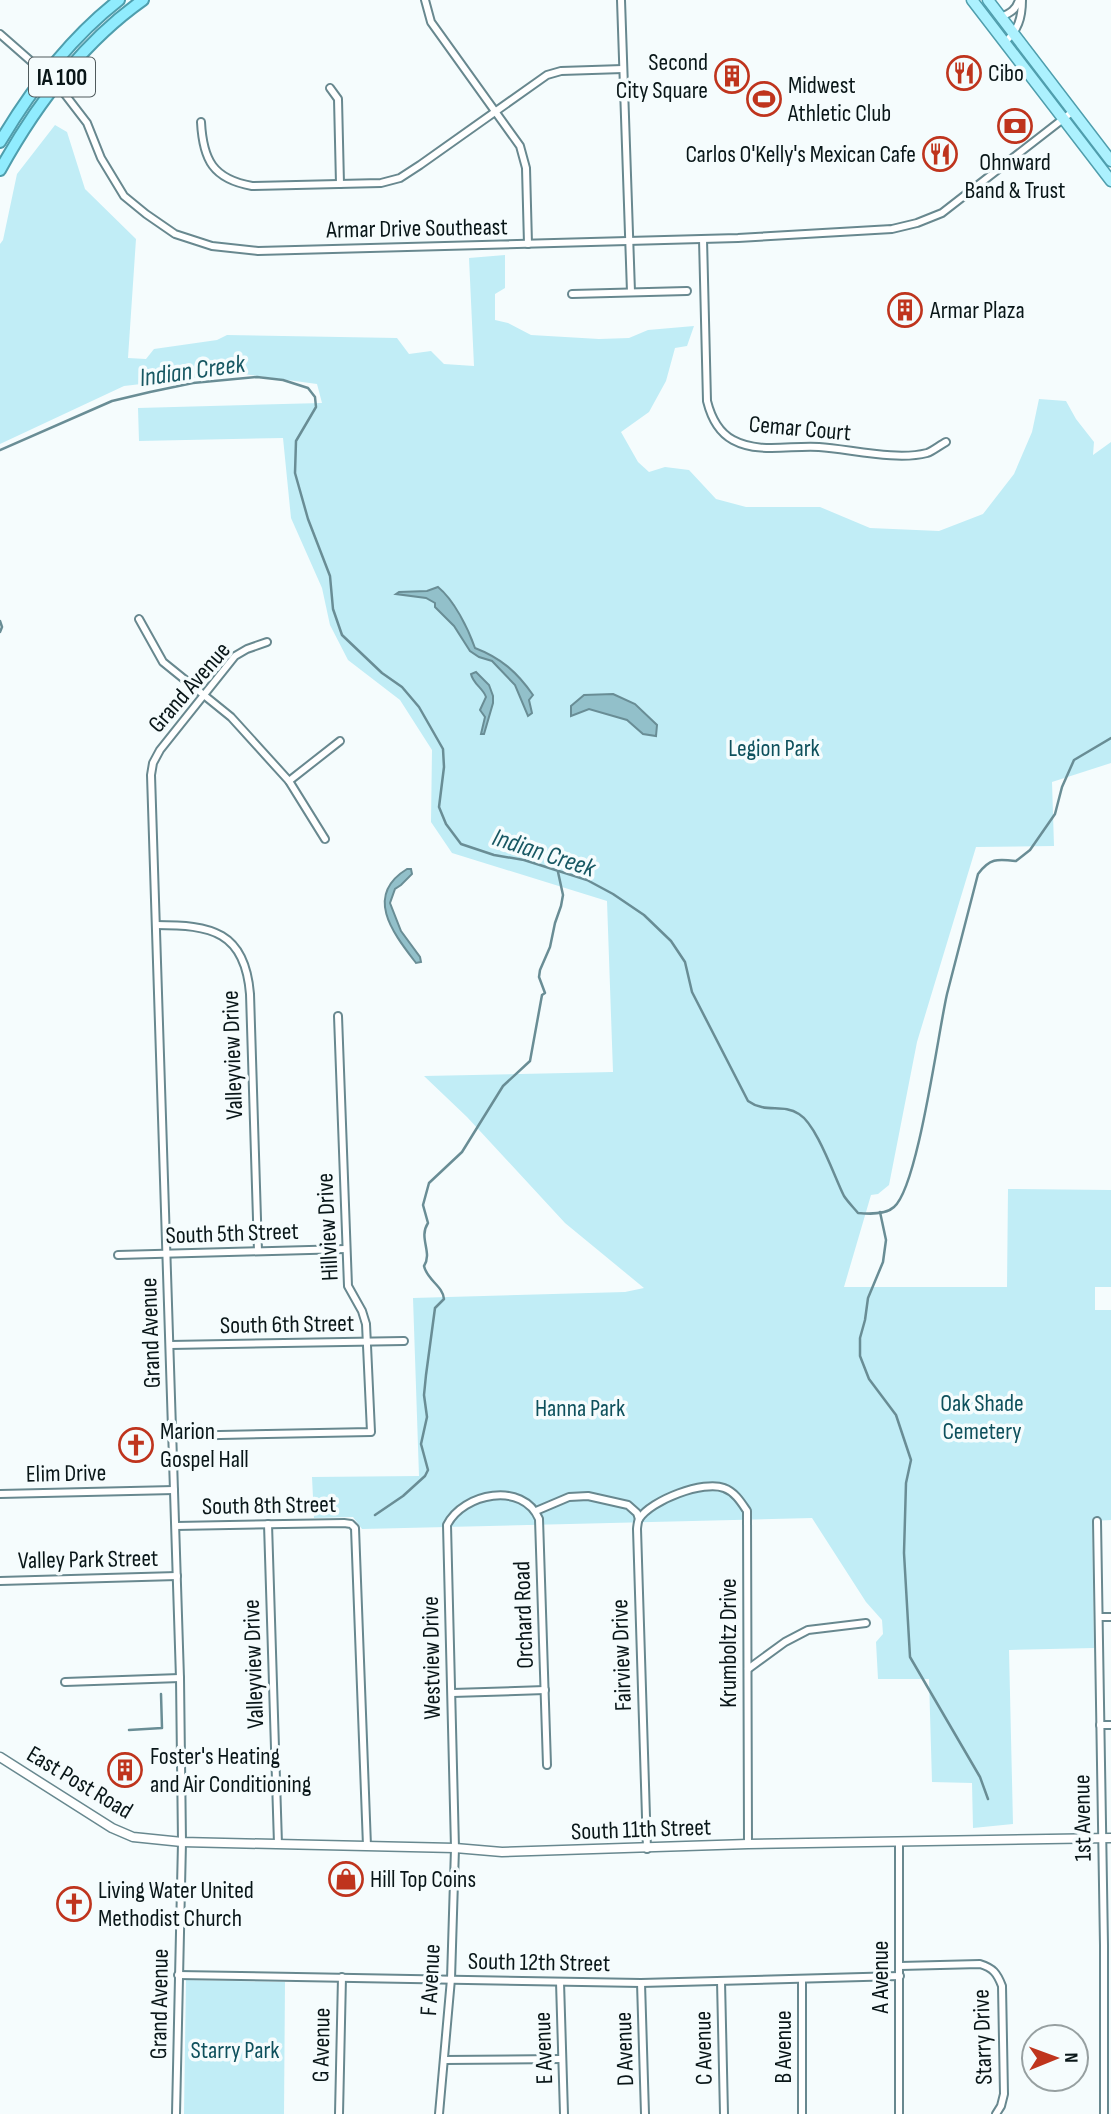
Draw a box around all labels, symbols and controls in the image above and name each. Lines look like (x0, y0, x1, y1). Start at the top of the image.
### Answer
place label: Second City Square (616, 48, 708, 105)
restaurant icon: Cibo (945, 54, 983, 92)
building icon: Second City Square (713, 57, 751, 95)
road number: IA 100 (29, 58, 95, 96)
place label: Cibo (988, 59, 1024, 88)
place label: Midwest Athletic Club (787, 71, 891, 128)
sports icon: Midwest Athletic Club (745, 80, 783, 118)
bank icon: Ohnward Band & Trust (996, 107, 1034, 145)
restaurant icon: Carlos O'Kelly's Mexican Cafe (921, 135, 959, 173)
place label: Carlos O'Kelly's Mexican Cafe (685, 140, 916, 169)
place label: Ohnward Band & Trust (965, 148, 1065, 205)
street label: Armar Drive Southeast (325, 212, 508, 245)
building icon: Armar Plaza (886, 291, 924, 329)
place label: Armar Plaza (929, 296, 1025, 325)
water label: Indian Creek (138, 349, 248, 394)
street label: Cemar Court (748, 410, 852, 447)
street label: Grand Avenue (142, 636, 237, 739)
park label: Legion Park (728, 734, 820, 763)
water label: Indian Creek (488, 822, 600, 885)
street label: Valleyview Drive (216, 990, 249, 1120)
street label: Hillview Drive (310, 1172, 345, 1282)
street label: South 5th Street (165, 1217, 299, 1250)
street label: Grand Avenue (134, 1277, 167, 1389)
street label: South 6th Street (220, 1309, 354, 1340)
park label: Oak Shade Cemetery (940, 1389, 1024, 1446)
park label: Hanna Park (535, 1394, 625, 1423)
place label: Marion Gospel Hall (160, 1417, 249, 1474)
church icon: Marion Gospel Hall (117, 1426, 155, 1464)
street label: Elim Drive (26, 1458, 106, 1489)
street label: South 8th Street (202, 1490, 336, 1521)
street label: Valley Park Street (18, 1544, 158, 1575)
street label: Orchard Road (507, 1561, 540, 1669)
street label: Krumboltz Drive (714, 1578, 743, 1708)
street label: Westview Drive (416, 1596, 447, 1720)
street label: Valleyview Drive (237, 1599, 270, 1729)
street label: Fairview Drive (605, 1599, 638, 1711)
street label: East Post Road (22, 1740, 138, 1825)
place label: Foster's Heating and Air Conditioning (150, 1742, 311, 1799)
building icon: Foster's Heating and Air Conditioning (106, 1751, 144, 1789)
street label: 1st Avenue (1067, 1774, 1098, 1862)
street label: South 11th Street (570, 1813, 712, 1846)
shop icon: Hill Top Coins (327, 1860, 365, 1898)
place label: Hill Top Coins (370, 1865, 476, 1894)
place label: Living Water United Methodist Church (98, 1876, 254, 1933)
church icon: Living Water United Methodist Church (55, 1885, 93, 1923)
street label: A Avenue (866, 1941, 895, 2014)
street label: F Avenue (414, 1943, 447, 2017)
street label: South 12th Street (468, 1947, 610, 1978)
street label: Grand Avenue (144, 1948, 175, 2060)
street label: Starry Drive (966, 1989, 999, 2085)
street label: G Avenue (306, 2007, 337, 2083)
street label: B Avenue (769, 2010, 798, 2084)
street label: E Avenue (528, 2011, 559, 2085)
street label: D Avenue (609, 2011, 640, 2087)
street label: C Avenue (688, 2011, 719, 2085)
north arrow (1020, 2023, 1090, 2093)
park label: Starry Park (191, 2036, 279, 2065)
text: N (1059, 2052, 1082, 2063)

